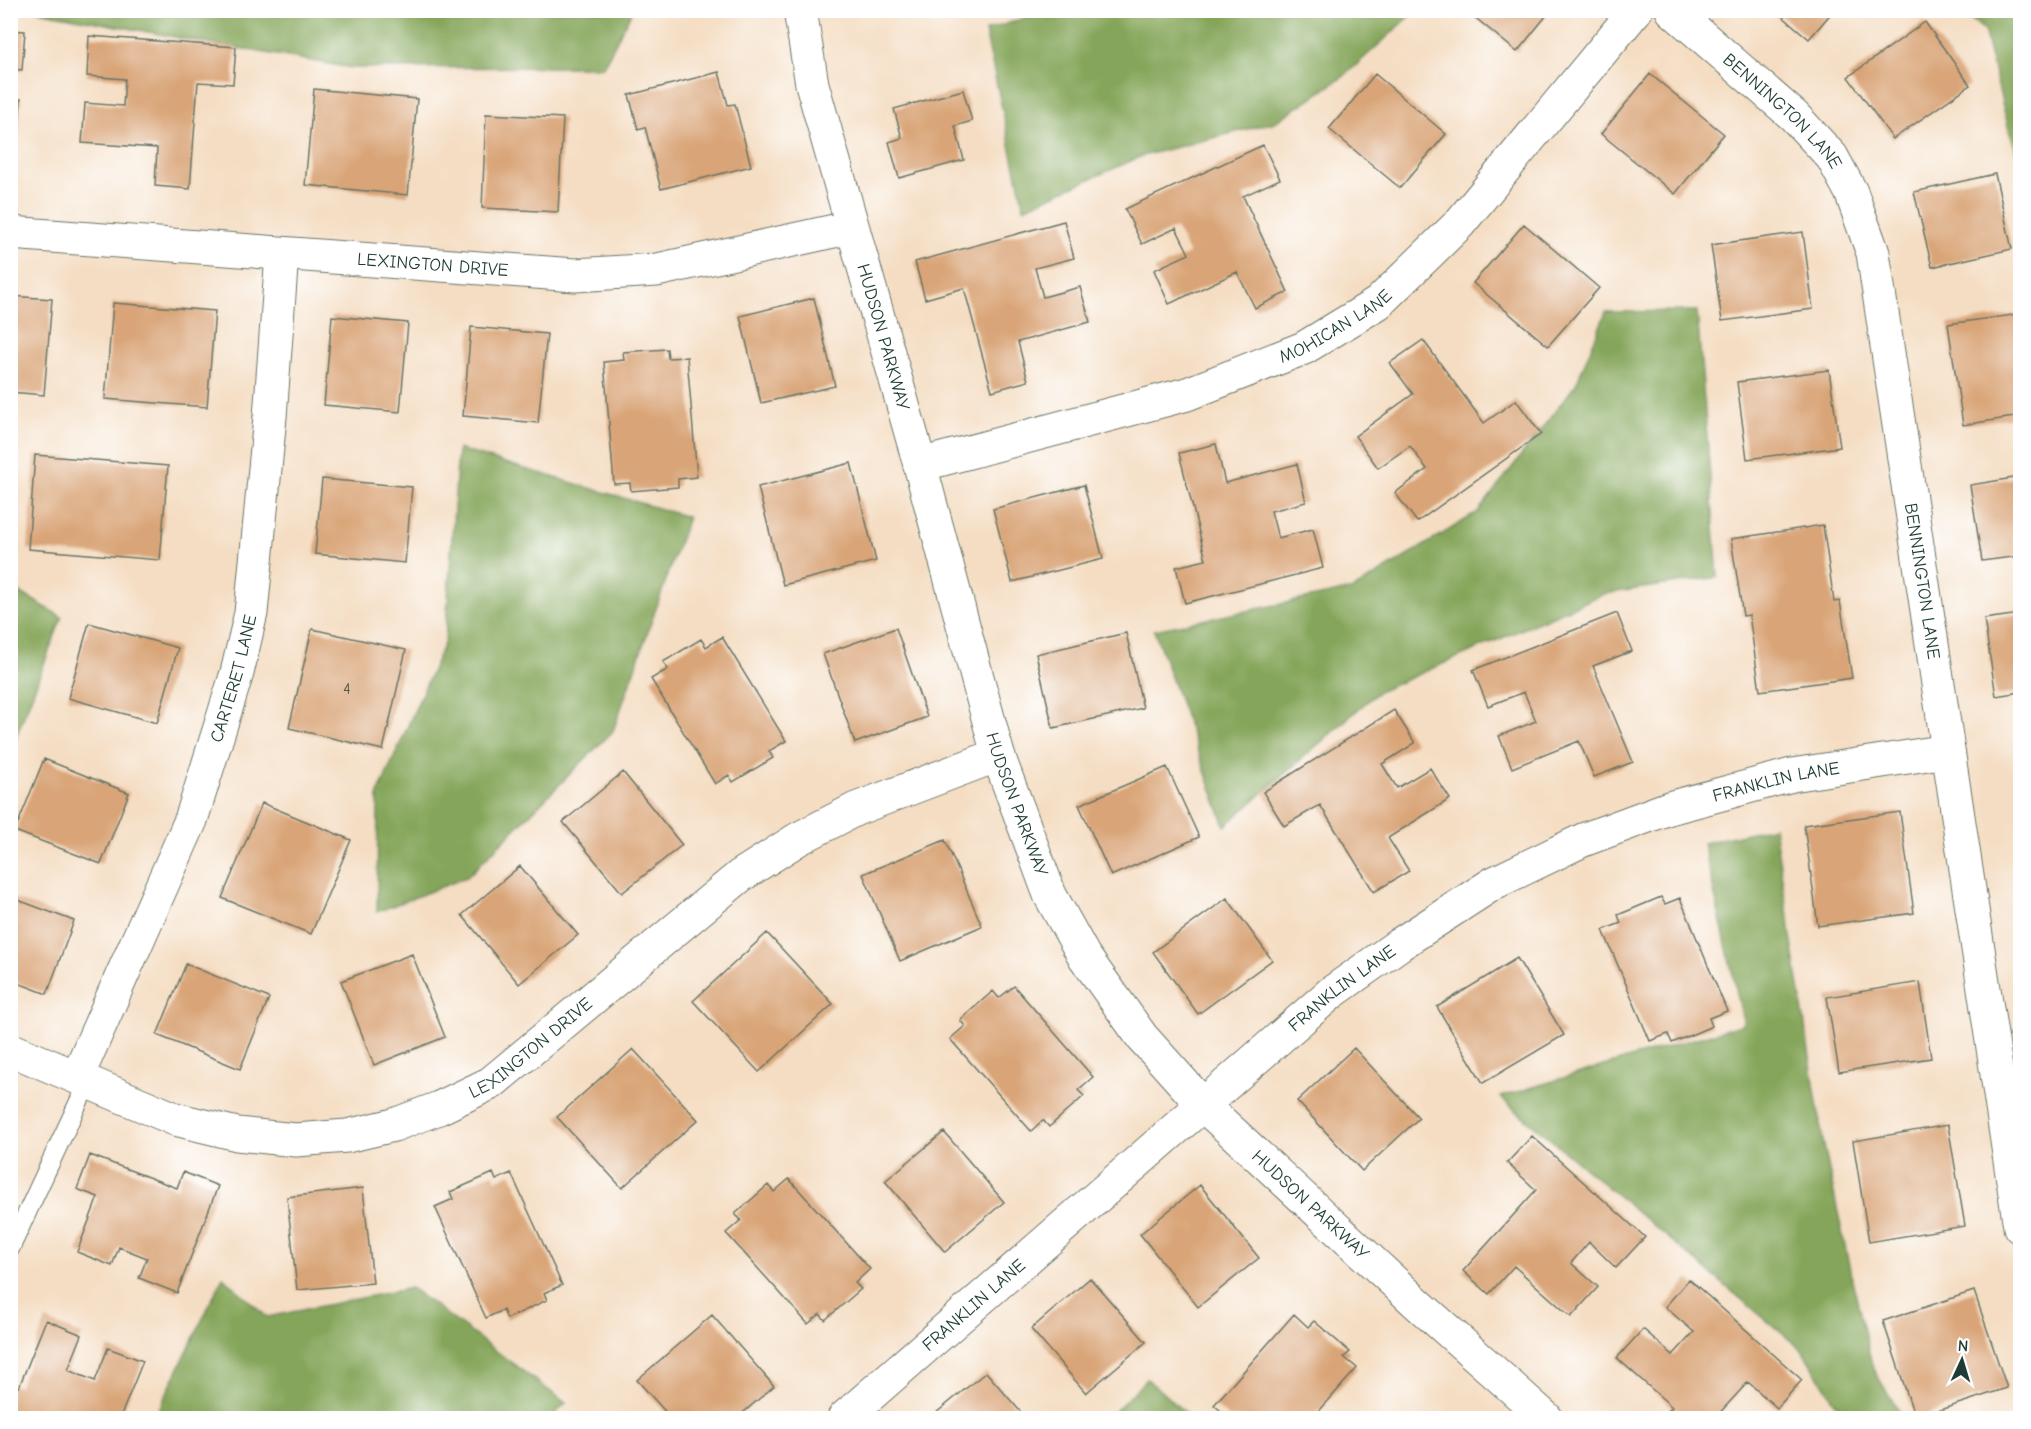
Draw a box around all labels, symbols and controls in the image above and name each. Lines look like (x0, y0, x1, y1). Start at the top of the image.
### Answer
street label: BENNINGTON LANE (1719, 49, 1847, 172)
street label: LEXINGTON DRIVE (357, 248, 509, 281)
street label: HUDSON PARKWAY (853, 261, 915, 413)
street label: MOHICAN LANE (1276, 285, 1396, 367)
street label: BENNINGTON LANE (1900, 502, 1945, 661)
street label: CARTERET LANE (205, 612, 261, 745)
house number: 4 (343, 680, 351, 698)
street label: HUDSON PARKWAY (982, 730, 1053, 879)
street label: FRANKLIN LANE (1710, 757, 1841, 806)
street label: FRANKLIN LANE (1284, 940, 1400, 1036)
street label: LEXINGTON DRIVE (465, 993, 596, 1103)
street label: HUDSON PARKWAY (1248, 1145, 1374, 1264)
street label: FRANKLIN LANE (918, 1254, 1029, 1355)
north arrow (1932, 1330, 1992, 1390)
text: N (1957, 1337, 1969, 1355)

